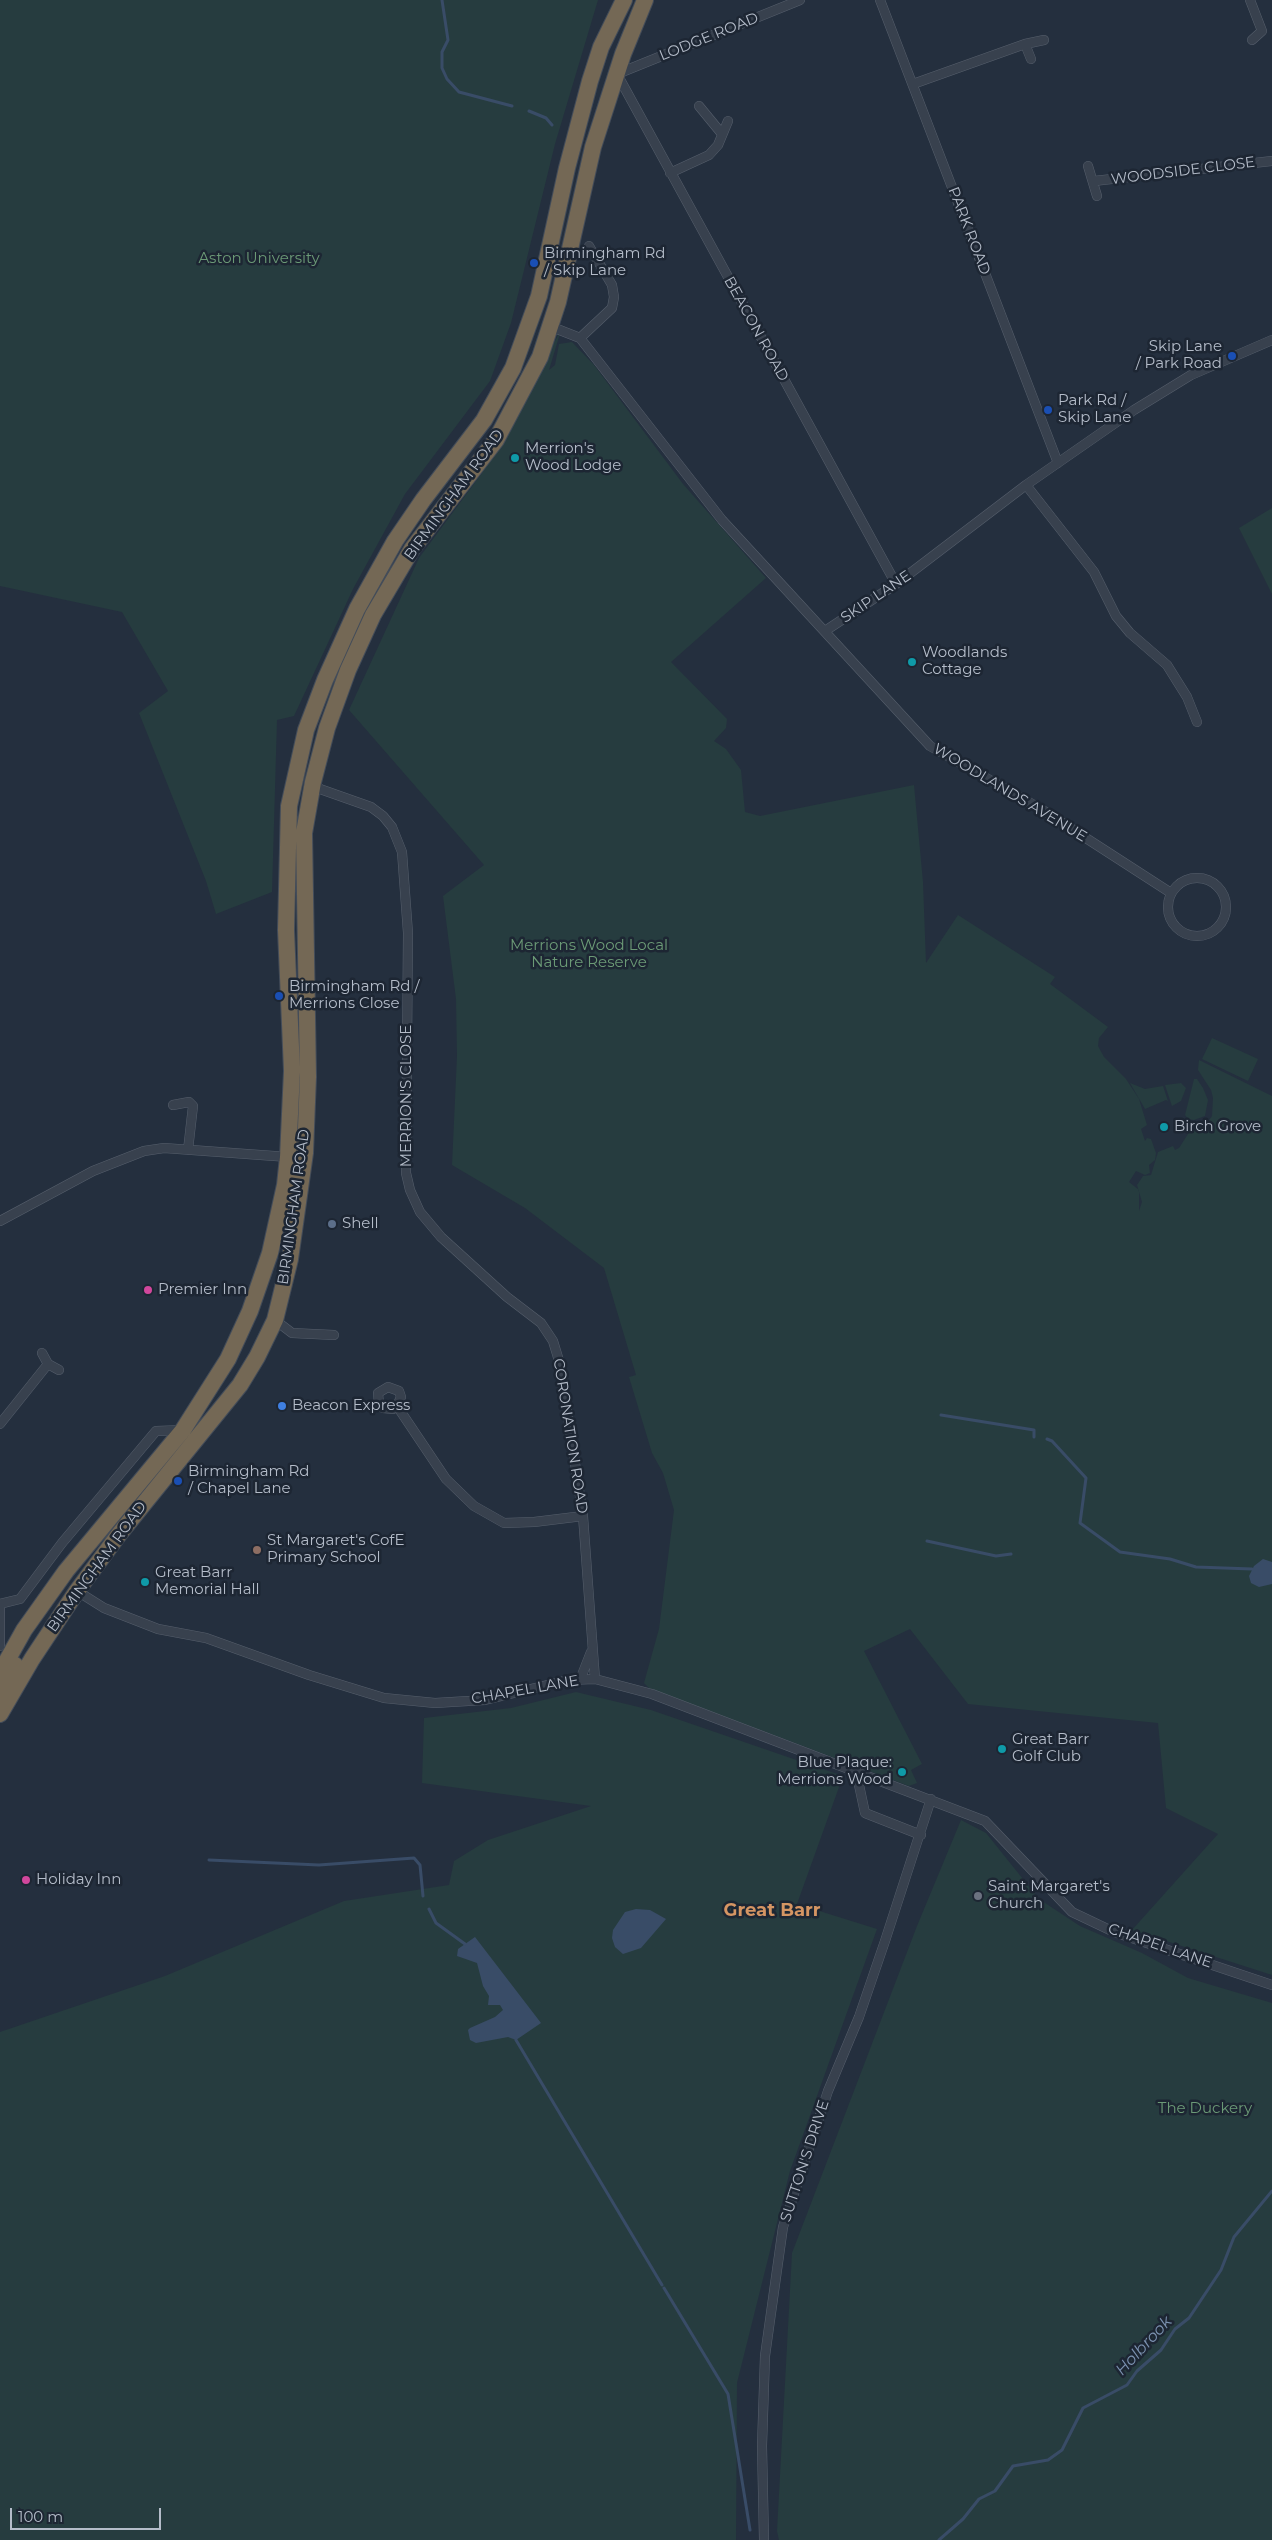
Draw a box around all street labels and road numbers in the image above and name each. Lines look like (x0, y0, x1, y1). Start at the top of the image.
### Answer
street label: LODGE ROAD (657, 9, 761, 65)
street label: WOODSIDE CLOSE (1110, 153, 1256, 189)
street label: PARK ROAD (944, 184, 994, 278)
street label: BEACON ROAD (720, 273, 792, 385)
street label: BIRMINGHAM ROAD (401, 426, 507, 564)
street label: SKIP LANE (837, 567, 915, 627)
street label: WOODLANDS AVENUE (930, 740, 1090, 846)
street label: MERRION'S CLOSE (398, 1025, 416, 1167)
street label: BIRMINGHAM ROAD (274, 1128, 314, 1286)
street label: CORONATION ROAD (549, 1357, 591, 1515)
street label: BIRMINGHAM ROAD (44, 1498, 150, 1636)
street label: CHAPEL LANE (470, 1672, 580, 1708)
street label: CHAPEL LANE (1106, 1920, 1214, 1972)
street label: SUTTON'S DRIVE (777, 2098, 833, 2224)

